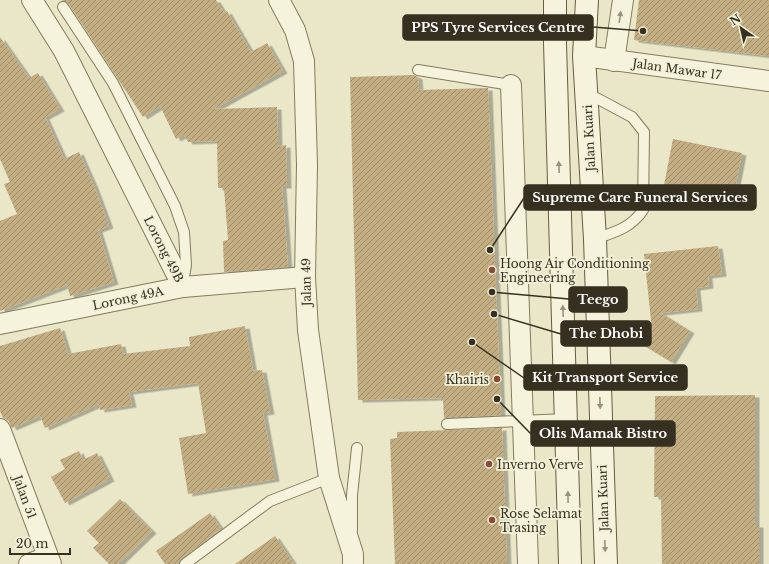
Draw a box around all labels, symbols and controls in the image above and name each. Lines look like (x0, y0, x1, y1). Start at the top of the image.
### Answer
north arrow (721, 8, 761, 48)
one-way arrow (617, 10, 623, 23)
text: N (727, 11, 744, 28)
callout: PPS Tyre Services Centre (403, 15, 593, 40)
text: PPS Tyre Services Centre (411, 19, 585, 36)
street label: Jalan Mawar 17 (630, 55, 723, 83)
street label: Jalan Kuari (580, 104, 598, 174)
one-way arrow (556, 160, 562, 173)
callout: Supreme Care Funeral Services (524, 185, 756, 210)
text: Supreme Care Funeral Services (532, 189, 748, 206)
street label: Lorong 49B (141, 213, 187, 285)
place label: Hoong Air Conditioning Engineering (500, 256, 650, 285)
street label: Jalan 49 (298, 258, 314, 308)
marker: Hoong Air Conditioning Engineering (487, 265, 497, 275)
street label: Lorong 49A (91, 283, 166, 313)
callout: Teego (569, 287, 627, 312)
text: Teego (577, 291, 619, 308)
one-way arrow (560, 305, 567, 317)
callout: The Dhobi (561, 321, 651, 346)
text: The Dhobi (569, 325, 643, 342)
callout: Kit Transport Service (524, 365, 687, 390)
text: Kit Transport Service (532, 369, 678, 386)
place label: Khairis (445, 372, 489, 387)
marker: Khairis (492, 374, 502, 384)
one-way arrow (597, 397, 604, 409)
callout: Olis Mamak Bistro (531, 421, 675, 446)
text: Olis Mamak Bistro (539, 425, 667, 442)
place label: Inverno Verve (497, 457, 584, 472)
marker: Inverno Verve (484, 459, 494, 469)
street label: Jalan Kuari (594, 464, 612, 534)
street label: Jalan 51 (10, 471, 40, 521)
one-way arrow (565, 490, 571, 503)
place label: Rose Selamat Trasing (500, 506, 583, 535)
marker: Rose Selamat Trasing (487, 515, 497, 525)
scale bar (10, 530, 70, 556)
text: 20 m (16, 536, 48, 551)
one-way arrow (602, 540, 608, 553)

